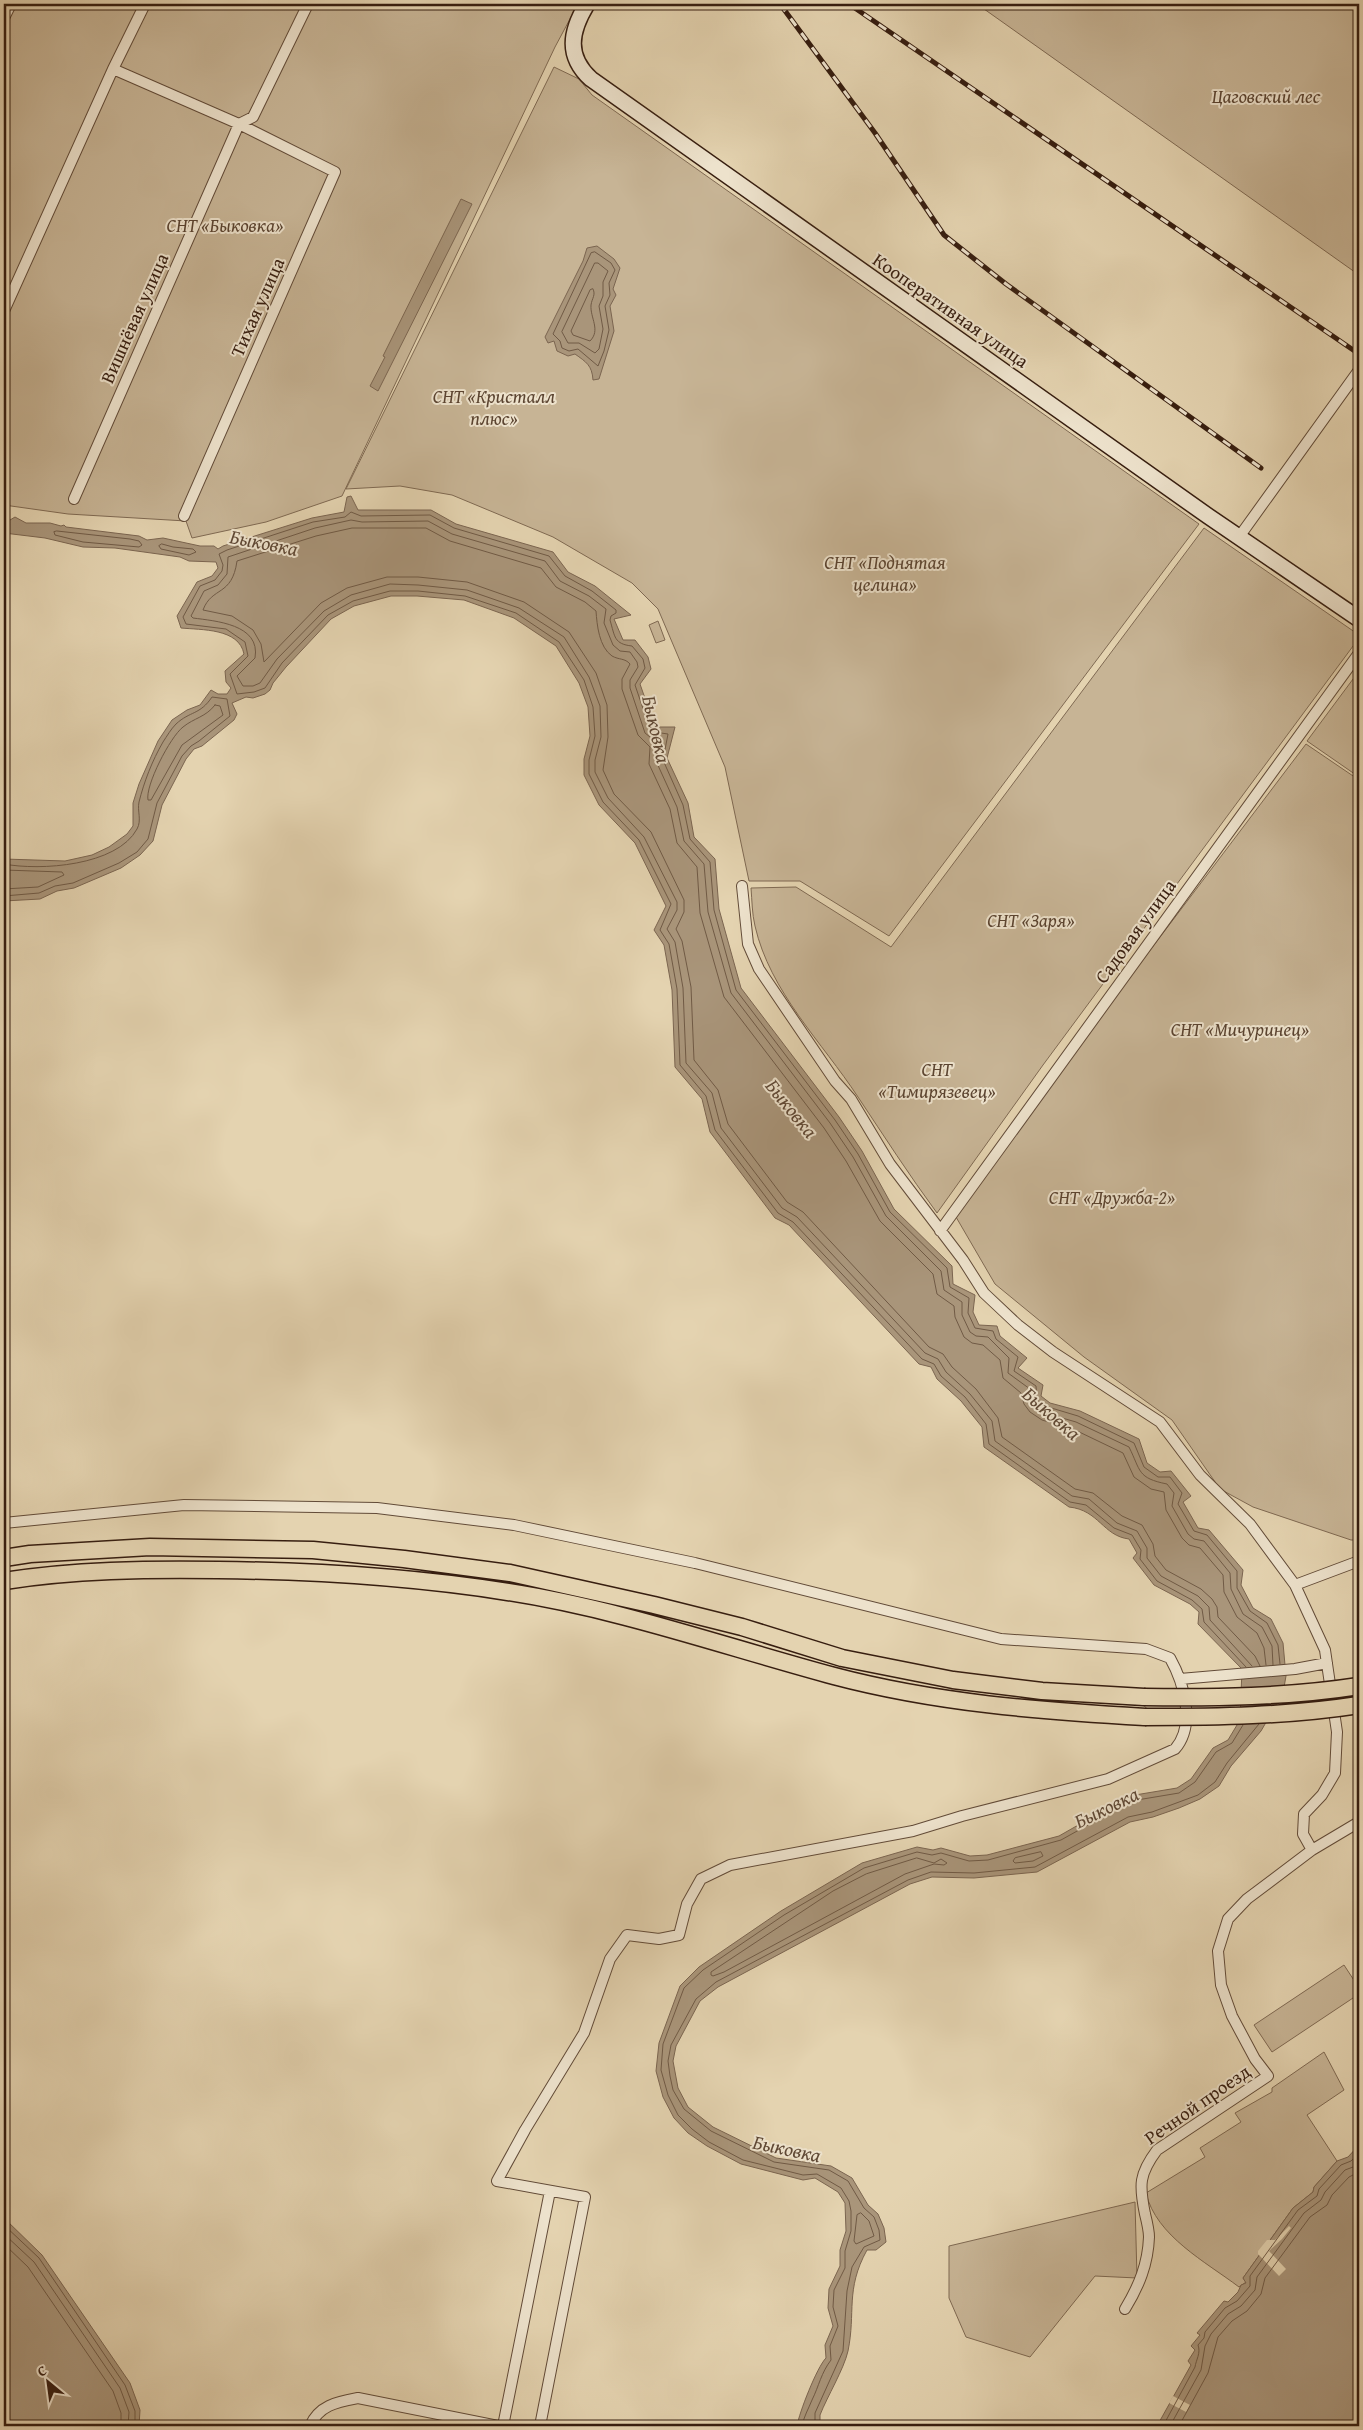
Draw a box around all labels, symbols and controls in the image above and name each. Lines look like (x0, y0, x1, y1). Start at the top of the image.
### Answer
park label: Цаговский лес (1212, 82, 1321, 110)
park label: СНТ «Быковка» (167, 211, 283, 239)
street label: Кооперативная улица (867, 246, 1035, 374)
street label: Вишнёвая улица (93, 248, 175, 388)
street label: Тихая улица (223, 253, 291, 361)
park label: СНТ «Кристалл плюс» (433, 382, 555, 432)
water label: Быковка (227, 521, 301, 563)
park label: СНТ «Поднятая целина» (824, 548, 946, 598)
water label: Быковка (635, 692, 679, 767)
street label: Садовая улица (1088, 873, 1182, 989)
park label: СНТ «Заря» (987, 906, 1075, 934)
park label: СНТ «Мичуринец» (1171, 1015, 1309, 1043)
park label: СНТ «Тимирязевец» (878, 1055, 996, 1105)
water label: Быковка (759, 1072, 825, 1144)
park label: СНТ «Дружба-2» (1049, 1183, 1175, 1211)
water label: Быковка (1017, 1379, 1088, 1447)
water label: Быковка (1069, 1779, 1144, 1835)
street label: Речной проезд (1138, 2057, 1256, 2151)
water label: Быковка (750, 2127, 824, 2169)
north arrow (22, 2358, 72, 2408)
text: С (33, 2360, 50, 2381)

